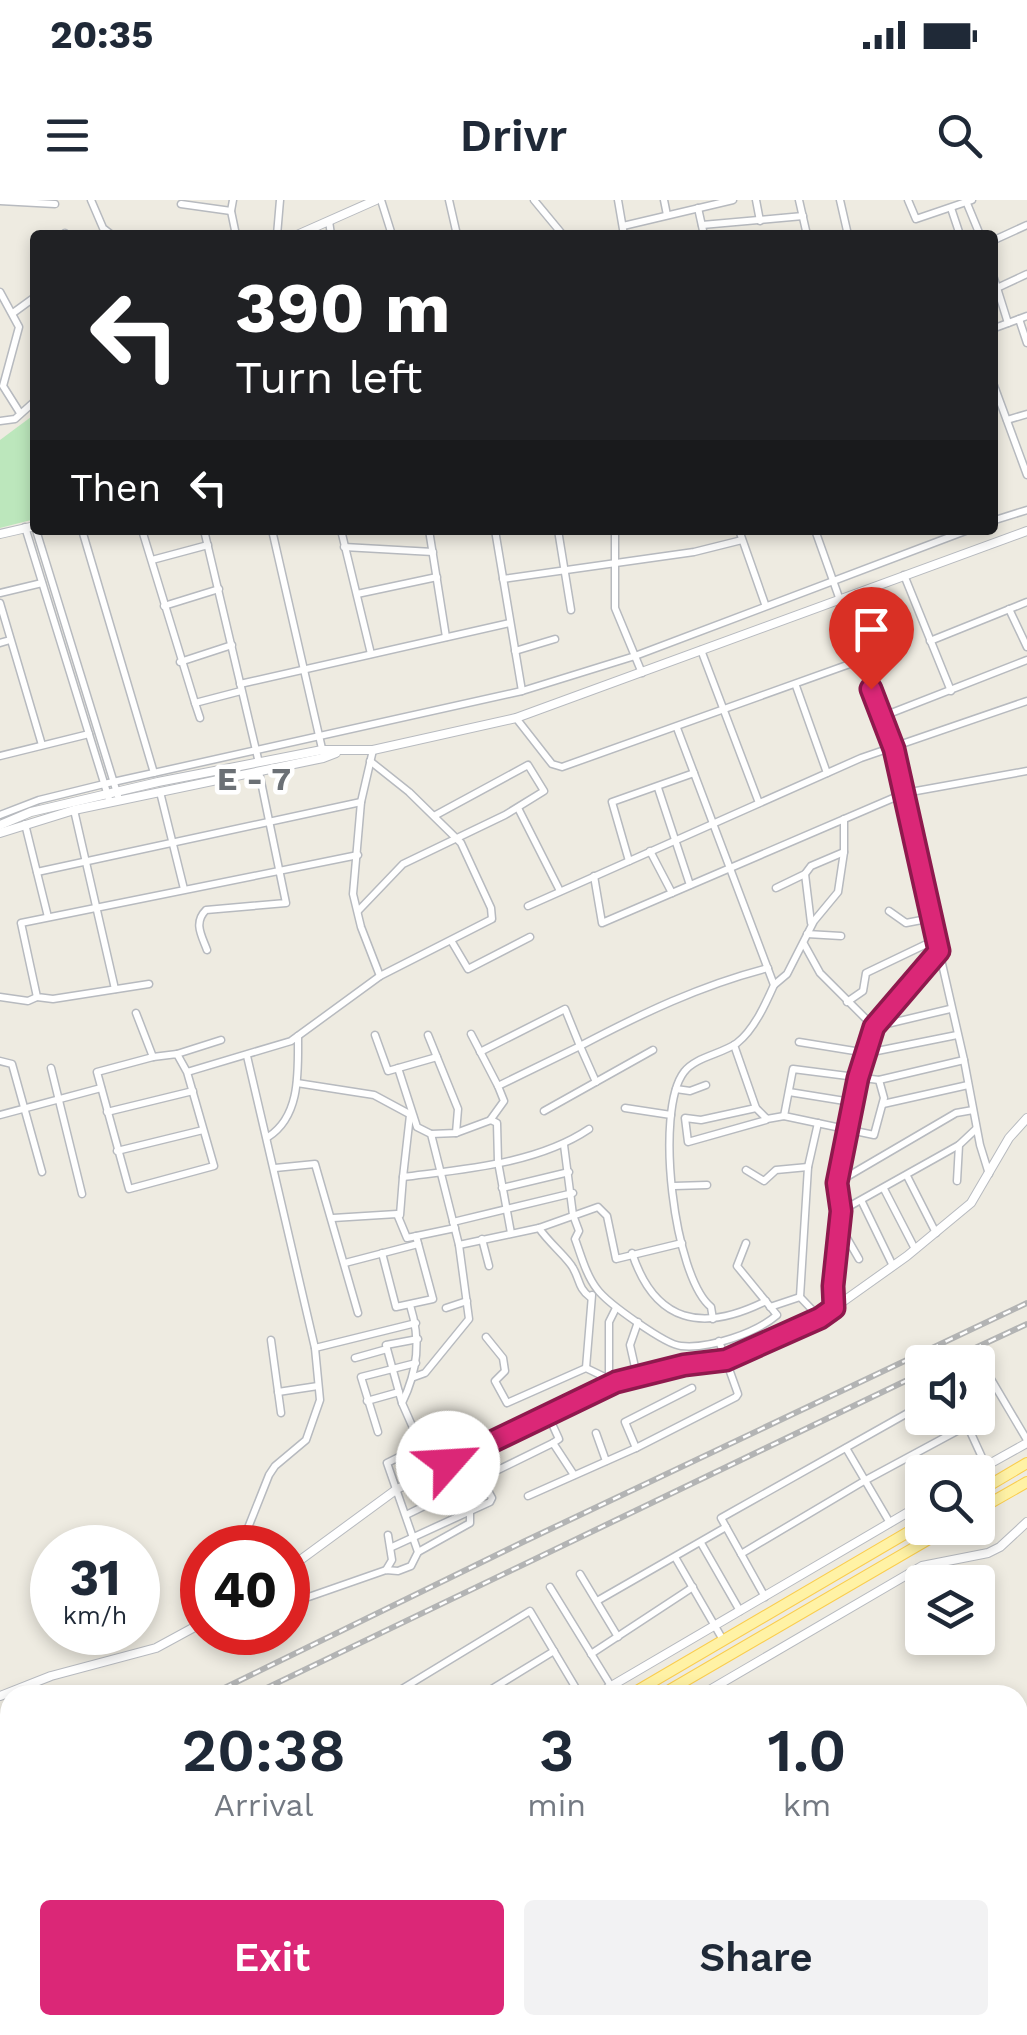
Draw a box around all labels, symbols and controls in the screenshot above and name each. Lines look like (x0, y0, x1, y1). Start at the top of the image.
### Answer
text: 20:35 (50, 13, 153, 57)
icon: menu (40, 108, 95, 163)
icon: search (932, 108, 987, 163)
text: Drivr (460, 109, 567, 162)
text: 390 m (235, 267, 451, 349)
icon: left (70, 270, 200, 400)
text: Turn left (235, 351, 422, 404)
icon: left (181, 460, 236, 515)
text: Then (70, 466, 161, 510)
pin (829, 587, 914, 690)
icon: arrive (844, 602, 899, 657)
district label: E - 7 (217, 760, 291, 798)
map controls (905, 1345, 995, 1655)
button: sound (905, 1345, 995, 1435)
position arrow (396, 1411, 500, 1515)
button: search (905, 1455, 995, 1545)
speed limit sign: 40 (180, 1525, 310, 1655)
text: 31 (69, 1548, 121, 1607)
button: layers (905, 1565, 995, 1655)
text: km/h (63, 1601, 127, 1630)
text: 20:38 (181, 1715, 346, 1786)
text: 3 (539, 1715, 574, 1786)
text: 1.0 (767, 1715, 847, 1786)
text: Arrival (214, 1786, 314, 1824)
text: min (527, 1786, 586, 1824)
text: km (783, 1786, 831, 1824)
button: Exit (40, 1900, 504, 2015)
button: Share (524, 1900, 988, 2015)

